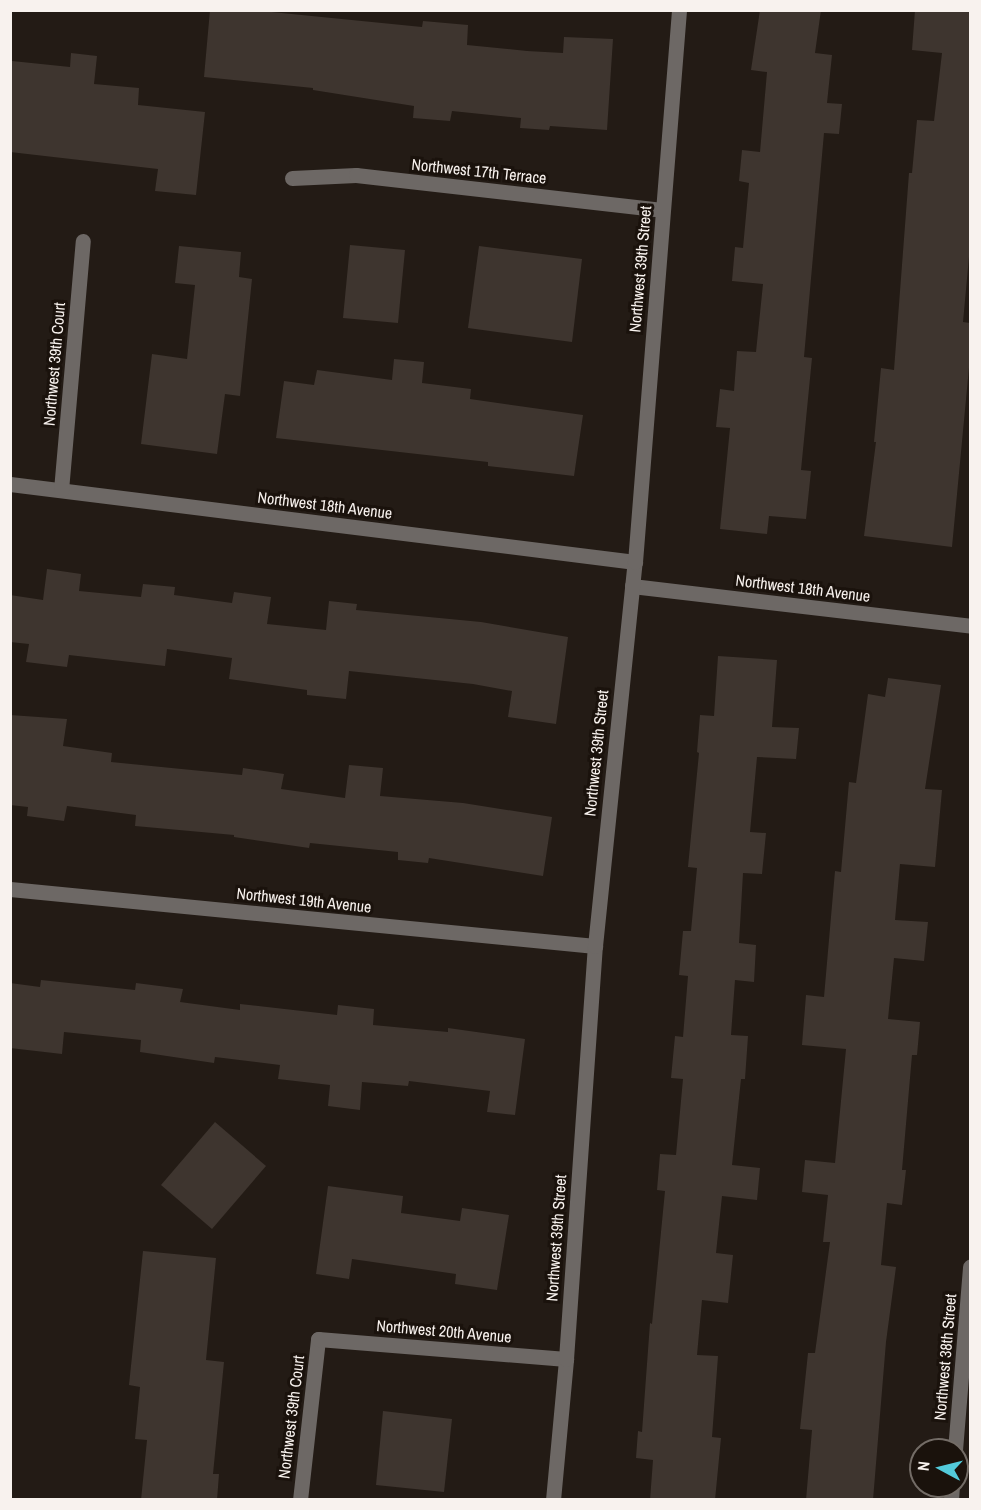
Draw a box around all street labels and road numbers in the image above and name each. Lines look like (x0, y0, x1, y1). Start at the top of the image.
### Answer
street label: Northwest 17th Terrace (411, 154, 547, 188)
street label: Northwest 39th Street (625, 205, 655, 333)
street label: Northwest 39th Court (39, 301, 69, 427)
street label: Northwest 18th Avenue (256, 487, 394, 523)
street label: Northwest 18th Avenue (734, 570, 872, 606)
street label: Northwest 39th Street (580, 689, 612, 817)
street label: Northwest 19th Avenue (235, 883, 373, 917)
street label: Northwest 39th Street (542, 1174, 570, 1302)
street label: Northwest 38th Street (930, 1293, 960, 1421)
street label: Northwest 20th Avenue (375, 1316, 513, 1346)
street label: Northwest 39th Court (274, 1354, 308, 1480)

